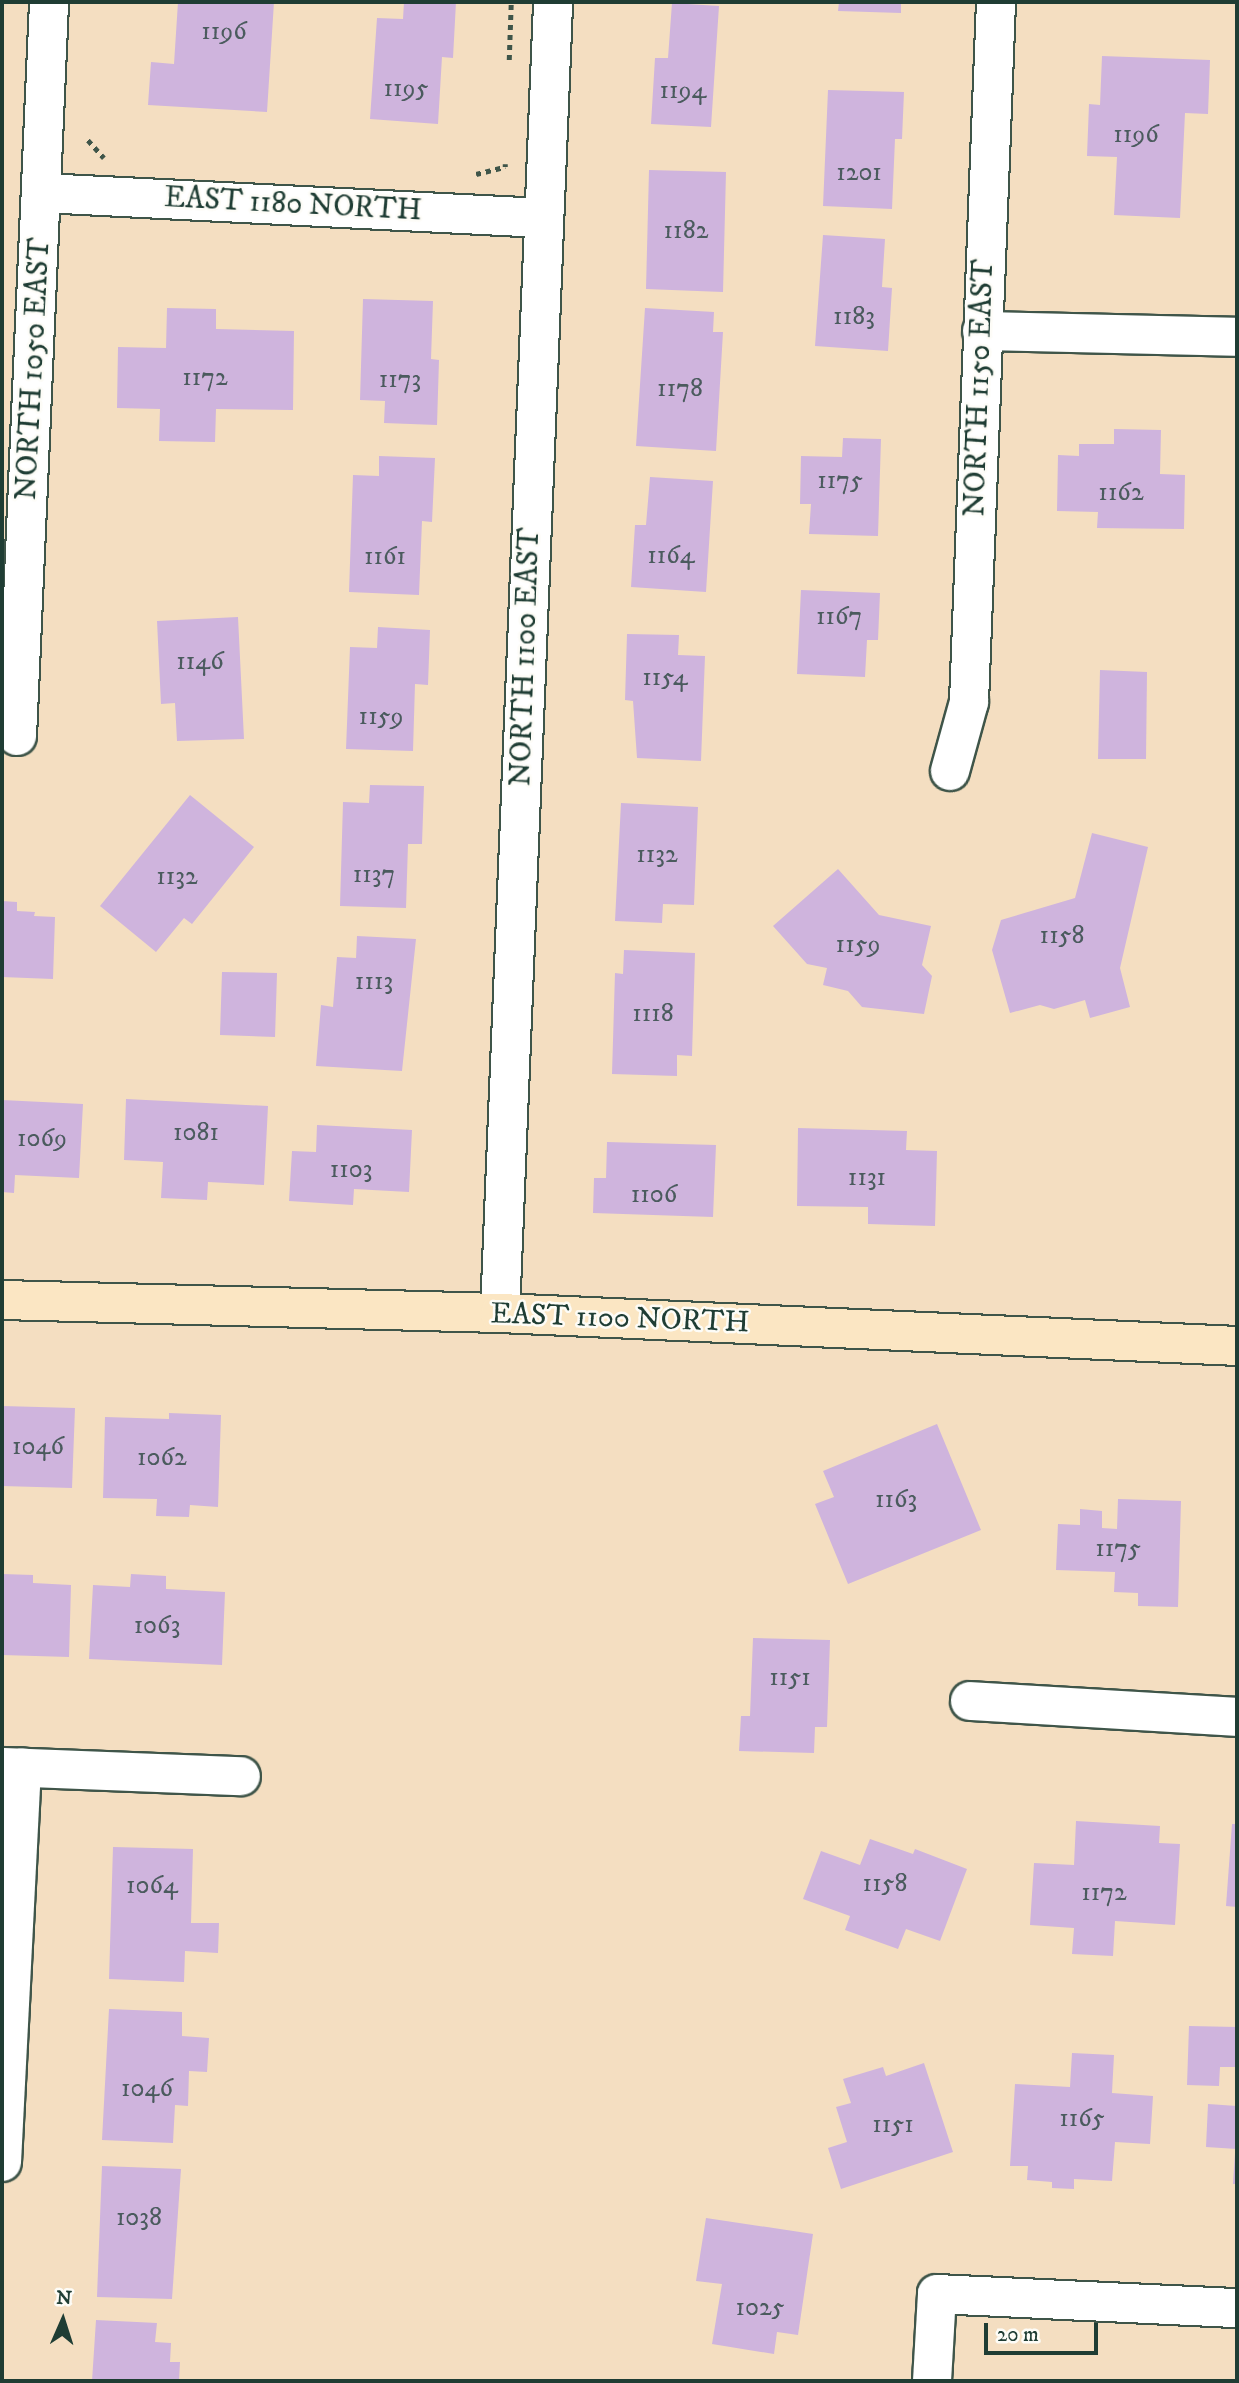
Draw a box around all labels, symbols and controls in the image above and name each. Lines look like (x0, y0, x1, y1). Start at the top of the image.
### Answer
house number: 1196 (201, 16, 247, 48)
house number: 1195 (384, 73, 428, 105)
house number: 1194 (660, 75, 706, 107)
house number: 1196 (1113, 119, 1159, 151)
house number: 1201 (836, 157, 882, 189)
street label: EAST 1180 NORTH (163, 180, 423, 230)
house number: 1182 (664, 215, 708, 247)
street label: NORTH 1050 EAST (9, 237, 59, 501)
street label: NORTH 1150 EAST (958, 259, 1002, 517)
house number: 1183 (833, 301, 875, 333)
house number: 1172 (182, 362, 228, 394)
house number: 1173 (379, 364, 421, 396)
house number: 1178 (657, 373, 703, 405)
house number: 1175 (817, 465, 863, 497)
house number: 1162 (1098, 477, 1144, 509)
street label: NORTH 1100 EAST (503, 527, 549, 787)
house number: 1164 (647, 540, 695, 572)
house number: 1161 (364, 541, 406, 573)
house number: 1167 (816, 601, 862, 633)
house number: 1146 (176, 646, 224, 678)
house number: 1154 (642, 662, 688, 694)
house number: 1159 (359, 701, 403, 733)
house number: 1132 (636, 839, 678, 871)
house number: 1137 (353, 859, 395, 891)
house number: 1132 (156, 861, 198, 893)
house number: 1158 (1040, 920, 1084, 952)
house number: 1159 (836, 929, 880, 961)
house number: 1113 (355, 966, 393, 998)
house number: 1118 (632, 998, 674, 1030)
house number: 1081 (173, 1117, 219, 1149)
house number: 1069 (17, 1123, 67, 1155)
house number: 1103 (330, 1154, 372, 1186)
house number: 1131 (848, 1162, 886, 1194)
house number: 1106 (631, 1179, 677, 1211)
street label: EAST 1100 NORTH (490, 1296, 750, 1342)
house number: 1046 (12, 1431, 64, 1463)
house number: 1062 (137, 1442, 187, 1474)
house number: 1163 (875, 1484, 917, 1516)
house number: 1175 (1095, 1533, 1141, 1565)
house number: 1063 (134, 1610, 180, 1642)
house number: 1151 (769, 1662, 811, 1694)
house number: 1158 (863, 1868, 907, 1900)
house number: 1064 (126, 1870, 178, 1902)
house number: 1172 (1081, 1877, 1127, 1909)
house number: 1046 (121, 2073, 173, 2105)
house number: 1165 (1059, 2103, 1105, 2135)
house number: 1151 (872, 2109, 914, 2141)
house number: 1038 (116, 2202, 162, 2234)
north arrow (28, 2285, 98, 2355)
text: N (56, 2287, 73, 2310)
house number: 1025 (736, 2292, 784, 2324)
scale bar (987, 2310, 1101, 2354)
text: 20 m (997, 2322, 1039, 2348)

